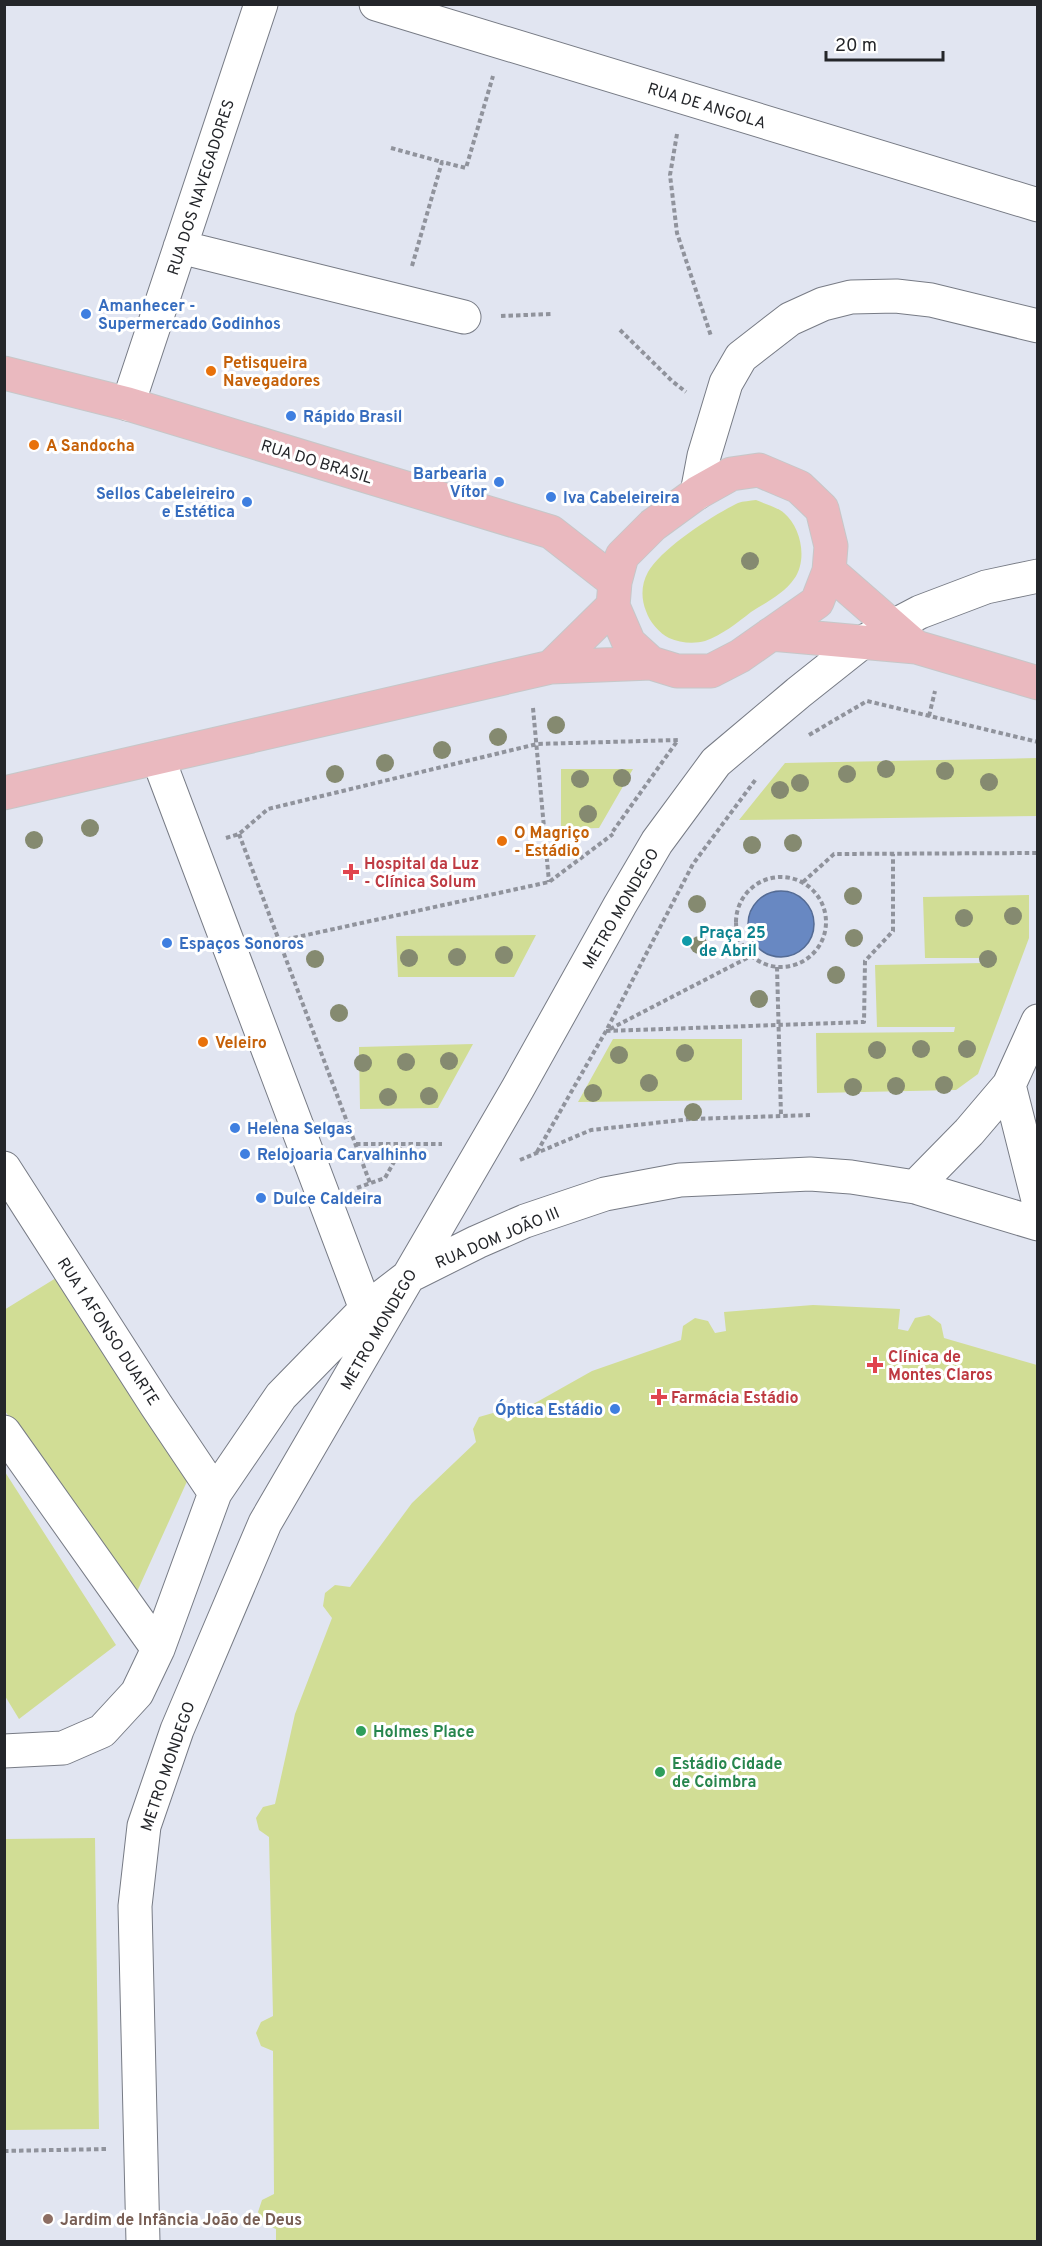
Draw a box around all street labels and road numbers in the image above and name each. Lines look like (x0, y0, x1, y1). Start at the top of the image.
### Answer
street label: RUA DE ANGOLA (645, 79, 768, 134)
street label: RUA DOS NAVEGADORES (164, 97, 240, 278)
street label: RUA DO BRASIL (258, 436, 375, 489)
street label: METRO MONDEGO (579, 845, 664, 973)
street label: RUA DOM JOÃO III (431, 1201, 563, 1274)
street label: RUA 1 AFONSO DUARTE (52, 1254, 163, 1410)
street label: METRO MONDEGO (337, 1266, 422, 1394)
street label: METRO MONDEGO (137, 1699, 200, 1834)

